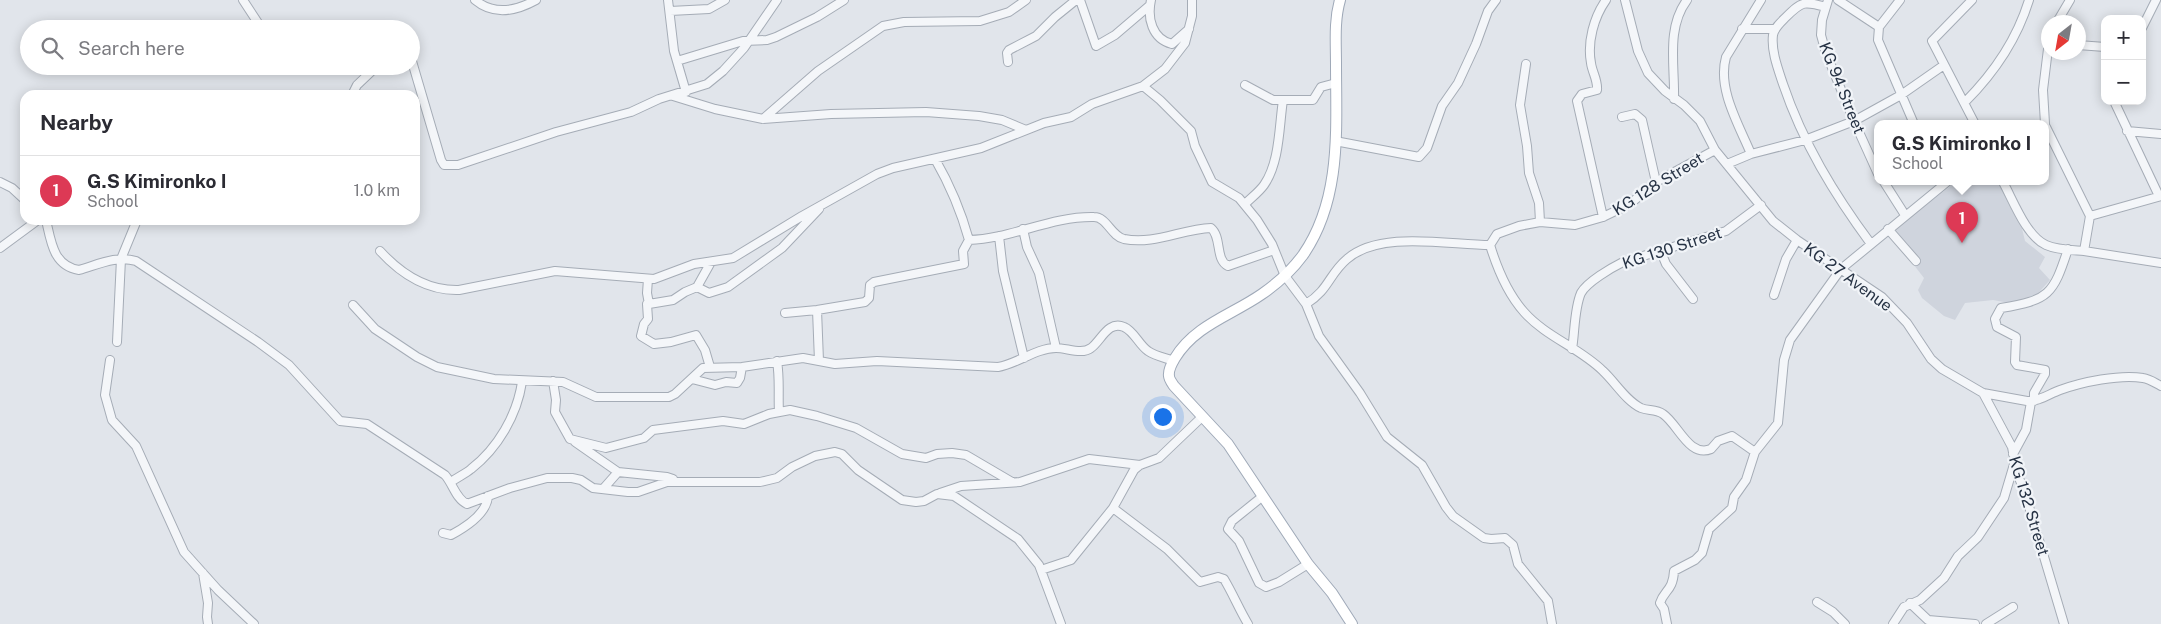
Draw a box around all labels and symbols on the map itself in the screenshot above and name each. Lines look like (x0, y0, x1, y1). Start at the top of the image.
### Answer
north arrow (2041, 15, 2086, 60)
street label: KG 94 Street (1815, 39, 1869, 137)
street label: KG 128 Street (1609, 149, 1707, 219)
pin: 1 (1946, 202, 1978, 243)
street label: KG 130 Street (1620, 223, 1724, 273)
street label: KG 27 Avenue (1800, 239, 1896, 315)
your location (1150, 404, 1176, 430)
street label: KG 132 Street (2005, 454, 2053, 558)

